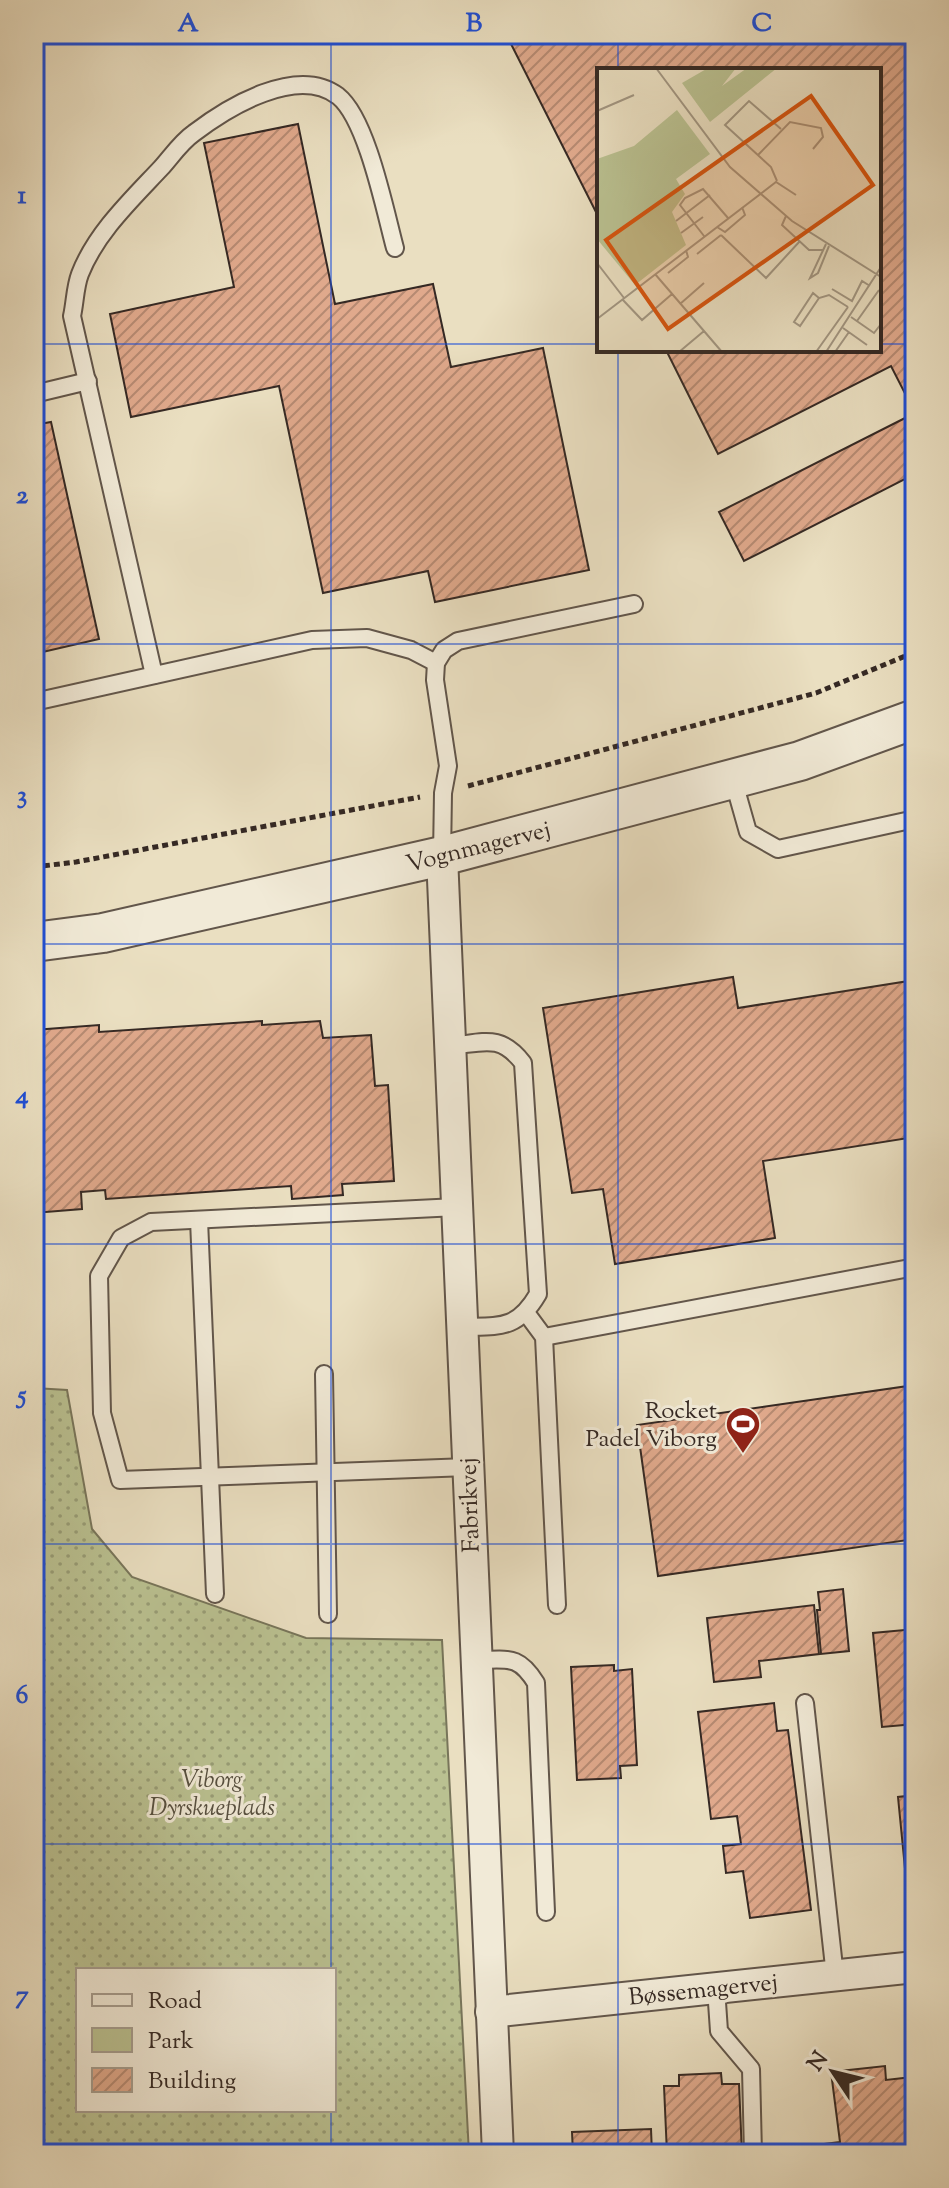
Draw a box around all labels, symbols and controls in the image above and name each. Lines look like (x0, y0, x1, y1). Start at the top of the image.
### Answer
text: A (177, 6, 199, 43)
text: B (466, 6, 483, 43)
text: C (752, 6, 772, 43)
inset map (597, 68, 881, 352)
text: 1 (18, 178, 27, 215)
text: 2 (16, 478, 29, 515)
text: 3 (17, 778, 27, 815)
street label: Vognmagervej (403, 814, 554, 882)
text: 4 (14, 1078, 29, 1115)
text: 5 (16, 1378, 27, 1415)
place label: Rocket Padel Viborg (585, 1395, 717, 1457)
sports icon: Rocket Padel Viborg (724, 1405, 762, 1455)
street label: Fabrikvej (452, 1457, 490, 1553)
text: 6 (16, 1678, 29, 1715)
park label: Viborg Dyrskueplads (149, 1764, 275, 1826)
street label: Bøssemagervej (627, 1966, 780, 2016)
legend (76, 1968, 336, 2112)
text: 7 (15, 1978, 29, 2015)
text: Road (148, 1985, 202, 2019)
text: Park (148, 2025, 194, 2059)
north arrow (793, 2032, 873, 2112)
text: N (801, 2046, 837, 2079)
text: Building (148, 2065, 237, 2099)

